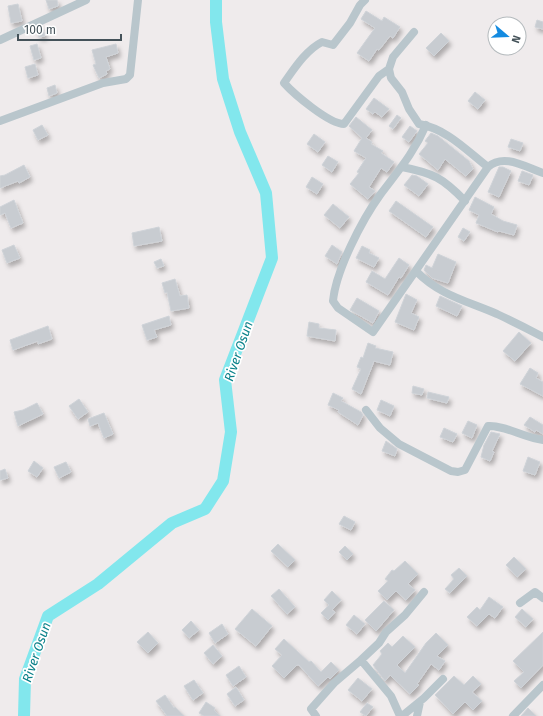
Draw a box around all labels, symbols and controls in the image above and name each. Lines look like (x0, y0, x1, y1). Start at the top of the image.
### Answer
scale bar (18, 16, 121, 42)
north arrow (487, 16, 527, 56)
text: 100 m (24, 23, 56, 37)
text: N (509, 34, 523, 45)
water label: River Osun (221, 319, 256, 383)
water label: River Osun (19, 620, 54, 684)

